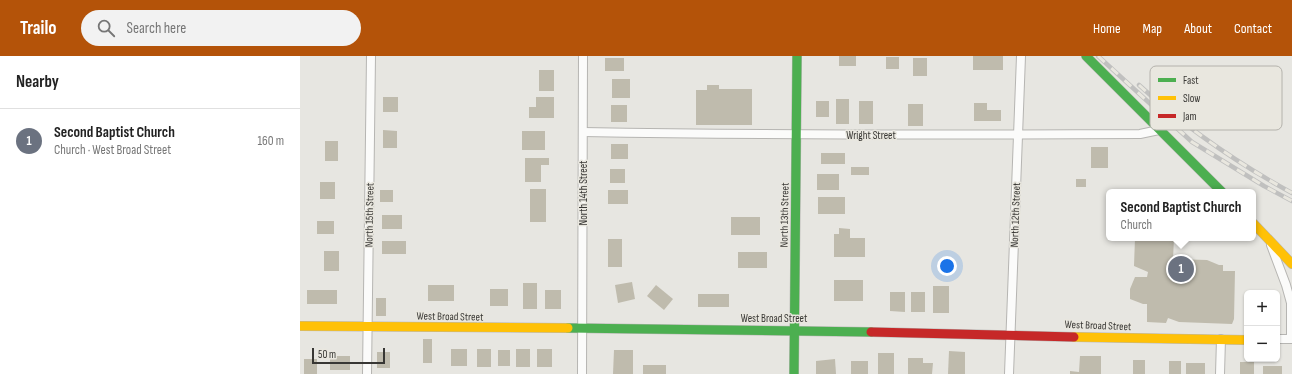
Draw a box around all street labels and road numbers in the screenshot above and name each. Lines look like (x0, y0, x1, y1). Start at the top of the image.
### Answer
street label: Wright Street (846, 129, 897, 142)
street label: North 14th Street (577, 160, 590, 225)
street label: North 15th Street (362, 182, 377, 247)
street label: North 13th Street (777, 182, 792, 248)
street label: North 12th Street (1008, 182, 1023, 248)
street label: West Broad Street (417, 309, 484, 324)
street label: West Broad Street (741, 312, 808, 325)
street label: West Broad Street (1064, 318, 1132, 333)

